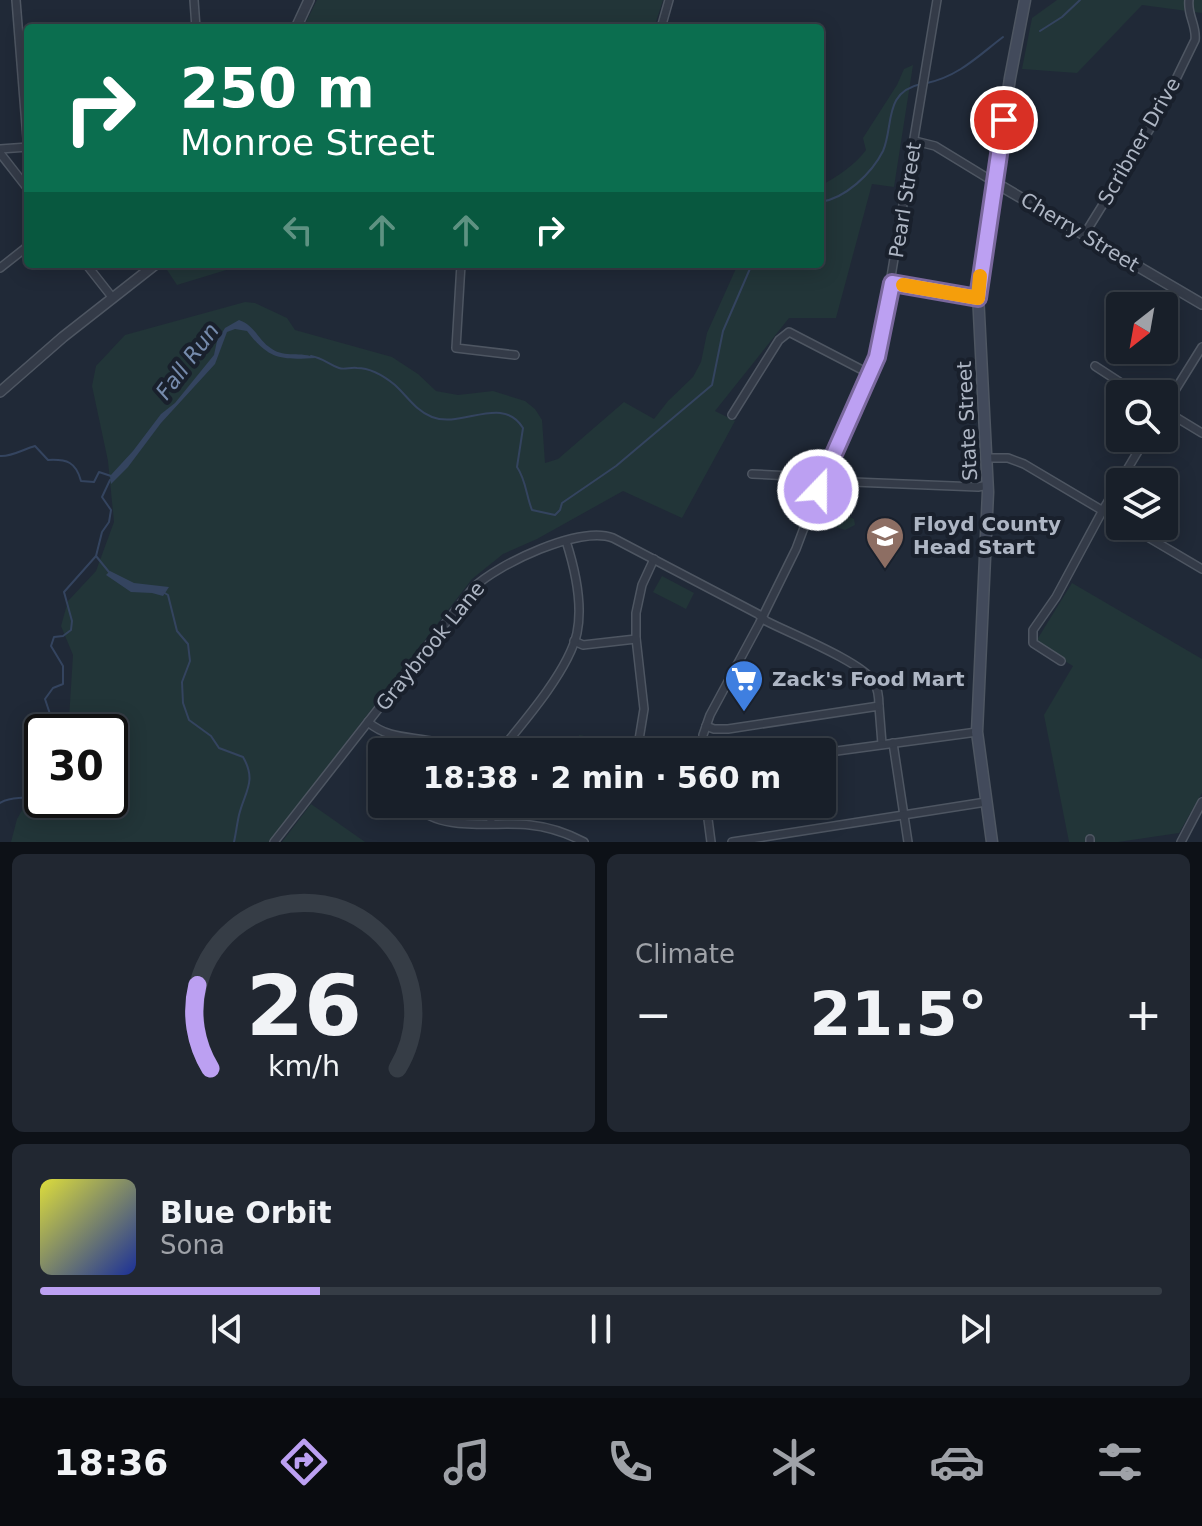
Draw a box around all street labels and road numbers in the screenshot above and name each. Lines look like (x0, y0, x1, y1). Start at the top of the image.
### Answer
street label: Scribner Drive (1093, 73, 1185, 209)
street label: Pearl Street (884, 140, 926, 260)
street label: Cherry Street (1016, 187, 1144, 277)
street label: State Street (952, 360, 982, 482)
street label: Graybrook Lane (371, 577, 489, 715)

